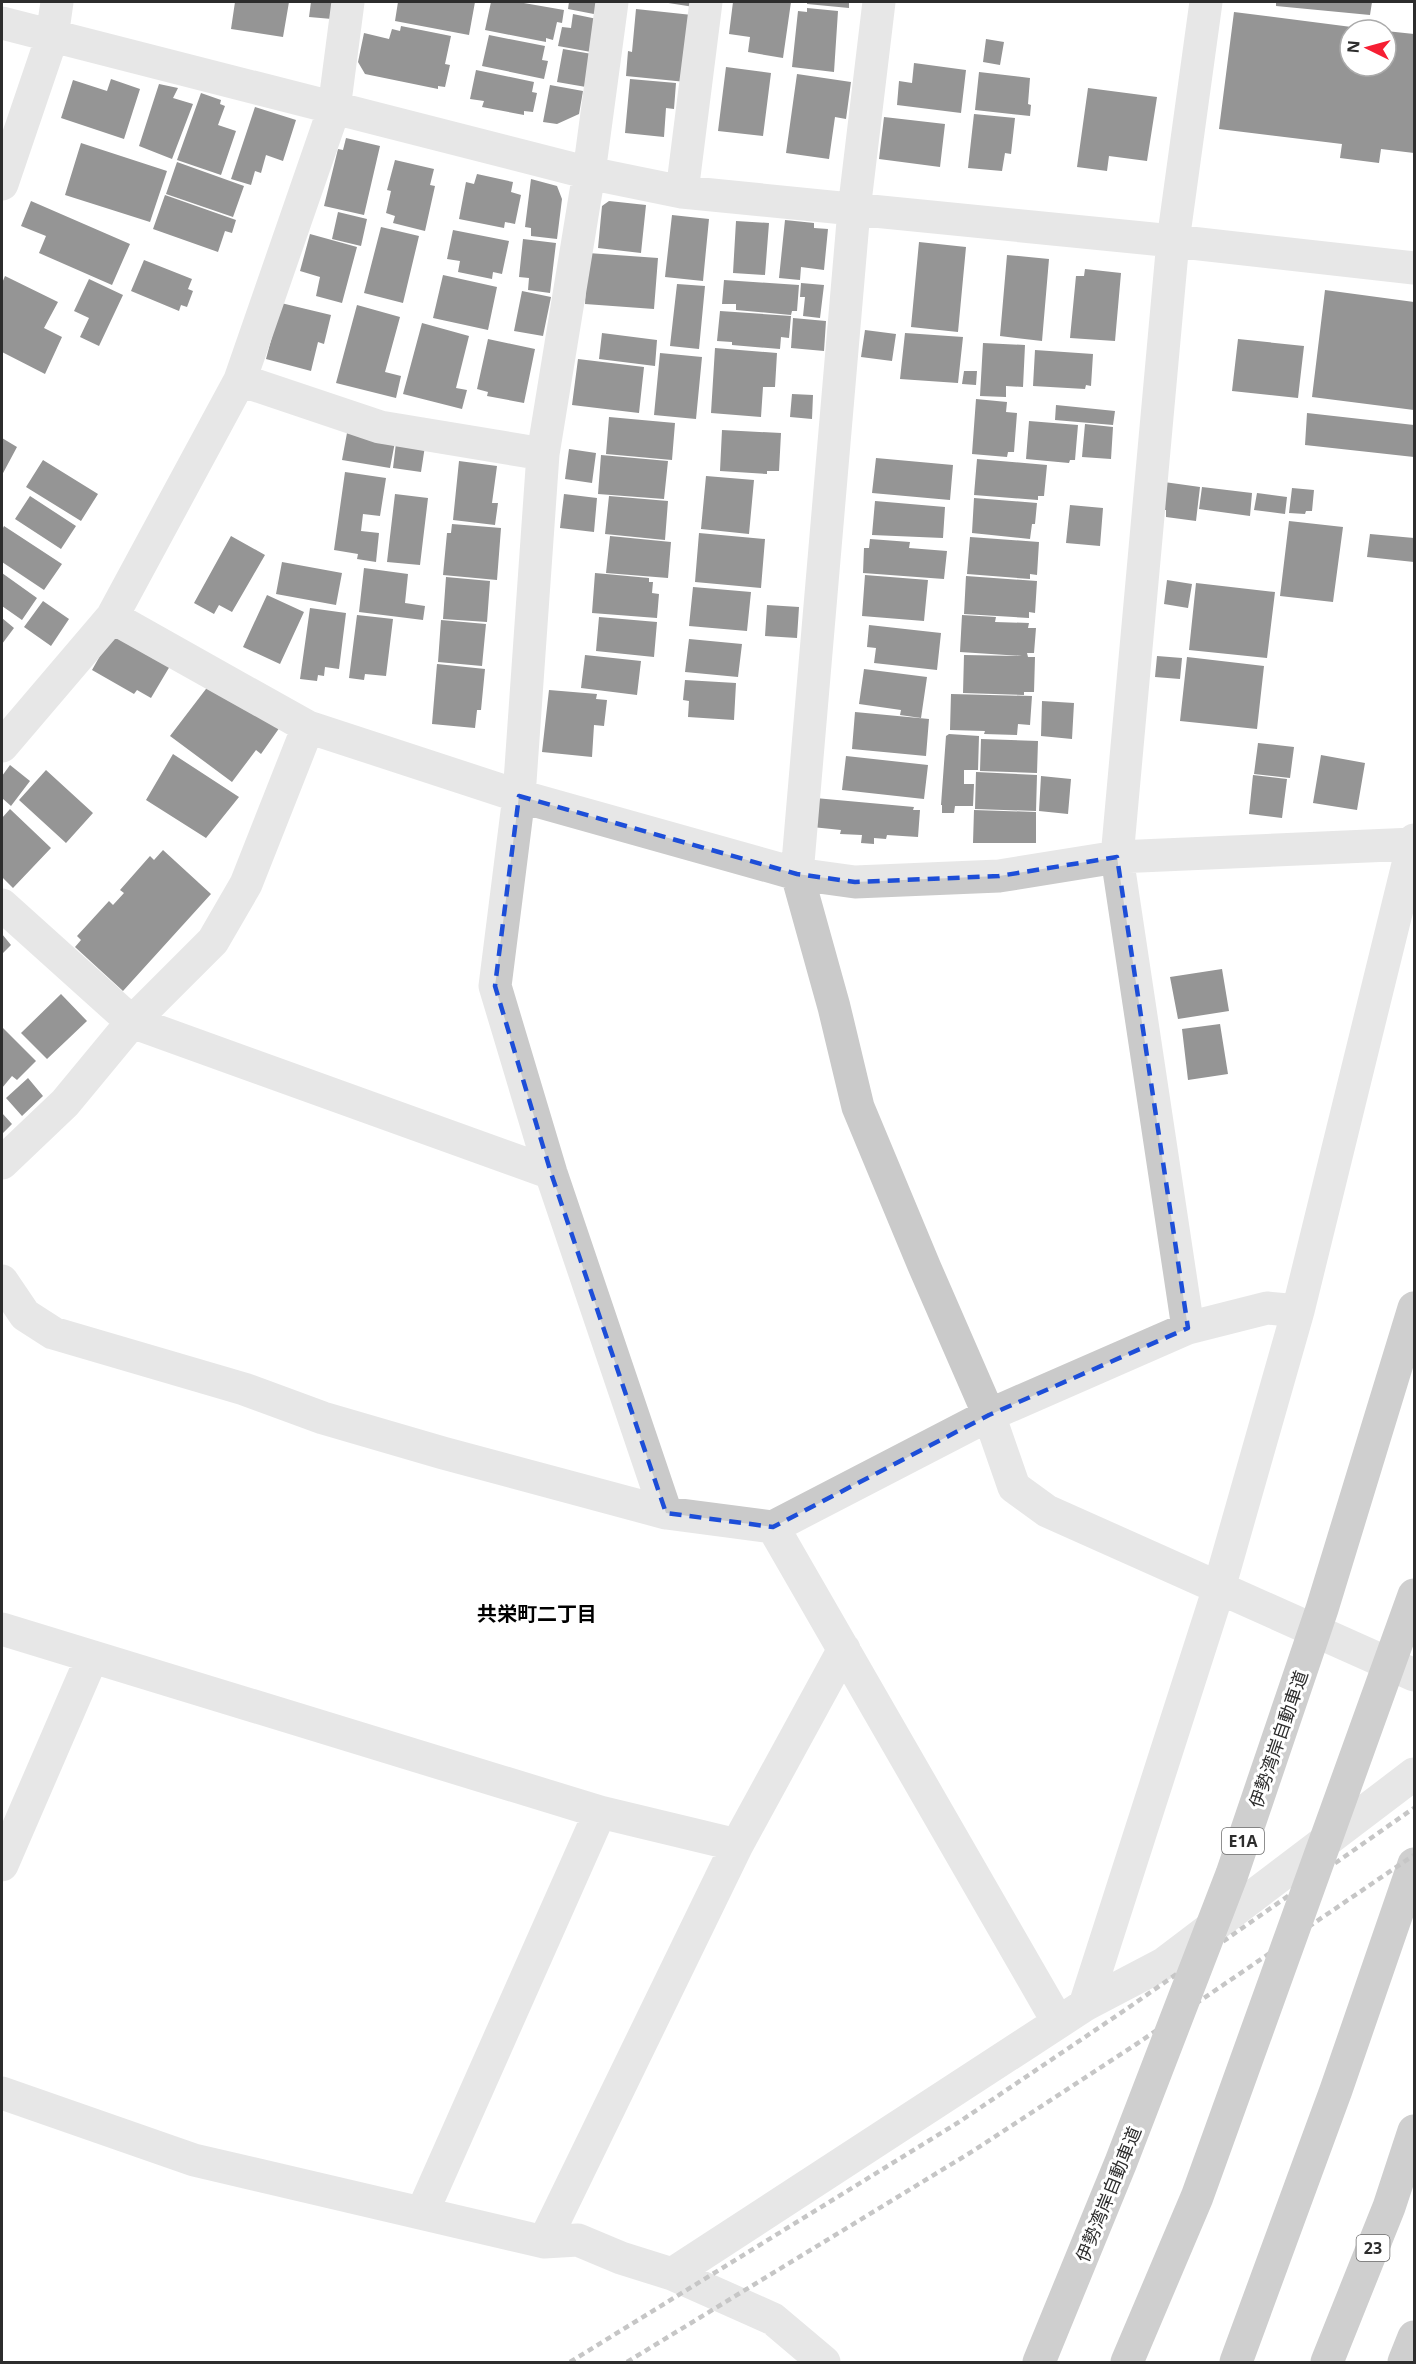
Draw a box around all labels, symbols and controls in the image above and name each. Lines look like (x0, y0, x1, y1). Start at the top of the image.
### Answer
north arrow (1338, 18, 1398, 78)
text: N (1342, 39, 1365, 54)
district label: 共栄町二丁目 (477, 1600, 597, 1627)
street label: 伊勢湾岸自動車道 (1243, 1667, 1313, 1811)
road number: E1A (1222, 1828, 1264, 1854)
street label: 伊勢湾岸自動車道 (1070, 2123, 1146, 2265)
road number: 23 (1356, 2235, 1390, 2261)

